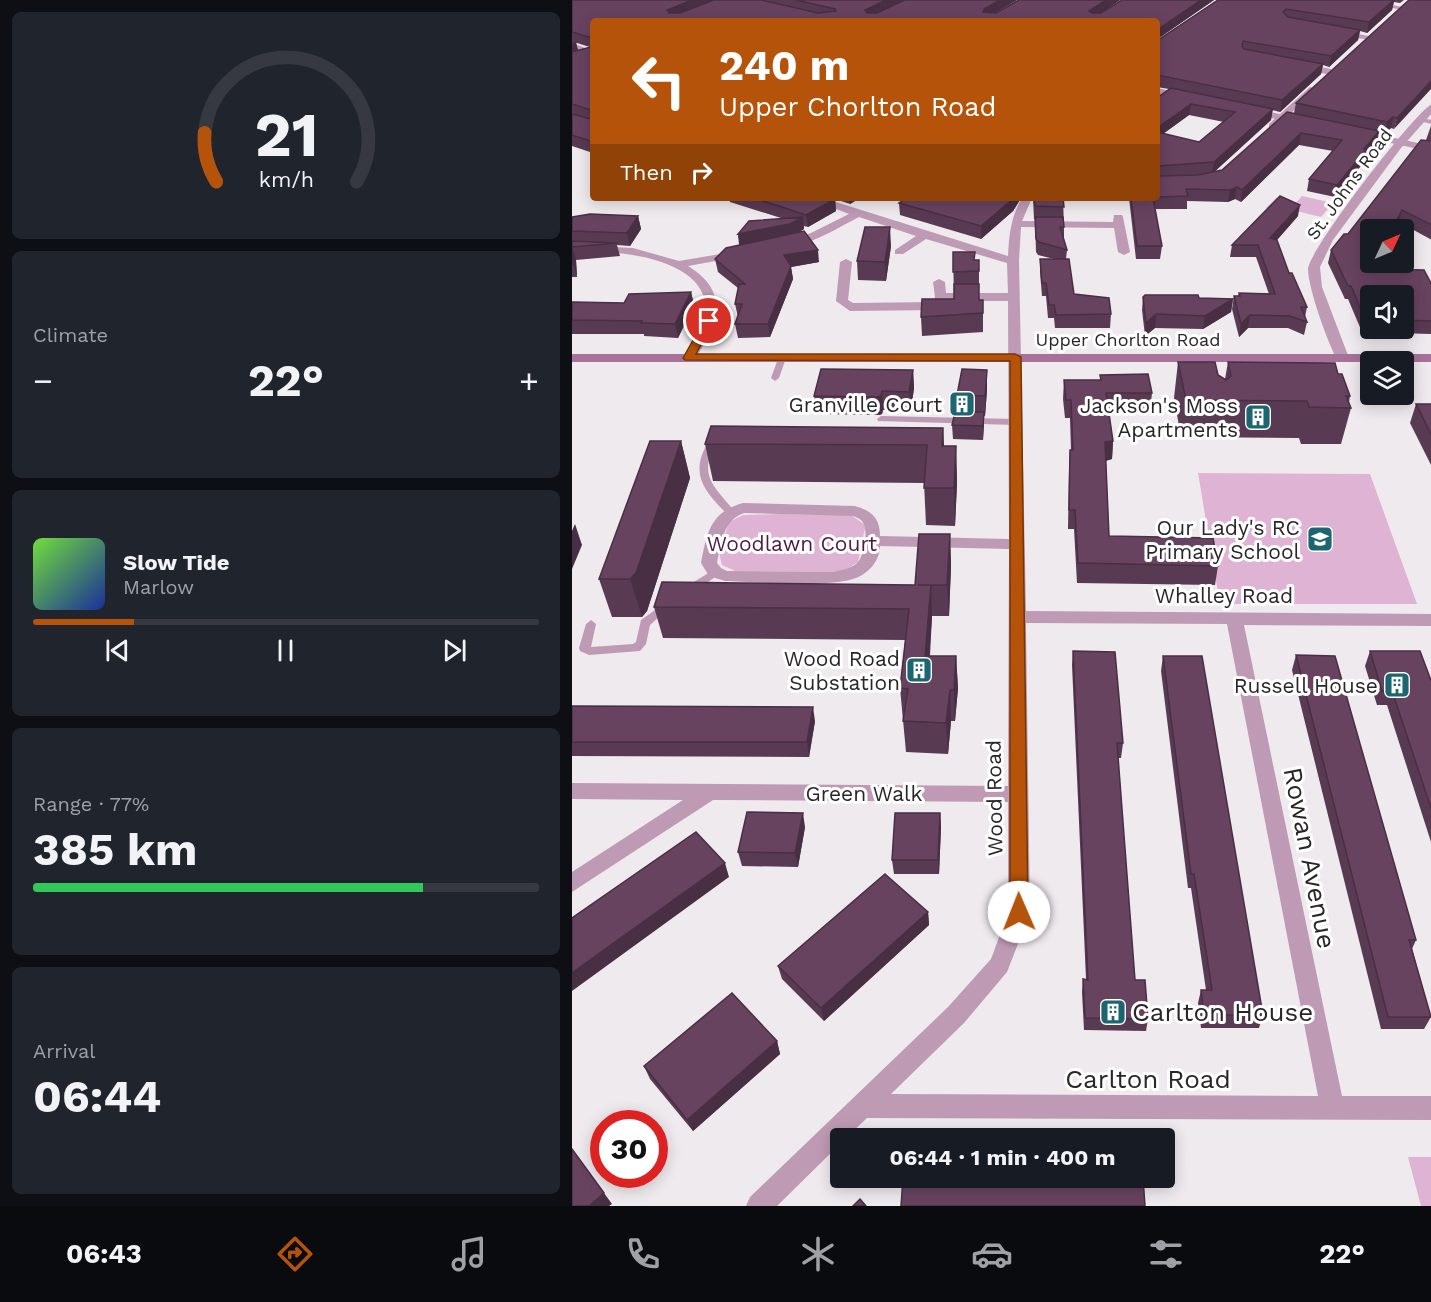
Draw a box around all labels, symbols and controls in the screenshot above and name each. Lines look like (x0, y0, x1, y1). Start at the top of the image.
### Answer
text: 240 m (719, 41, 849, 90)
icon: left (620, 42, 698, 120)
text: Upper Chorlton Road (719, 91, 997, 123)
text: 21 (254, 99, 318, 172)
street label: St. Johns Road (1302, 124, 1396, 244)
icon: right (685, 156, 718, 189)
text: Then (620, 160, 673, 185)
text: km/h (258, 168, 314, 193)
north arrow (1360, 219, 1414, 273)
map controls (1360, 219, 1414, 405)
button: sound (1360, 285, 1414, 339)
pin (683, 295, 734, 346)
icon: arrive (692, 304, 725, 337)
text: Climate (33, 323, 108, 347)
street label: Upper Chorlton Road (1035, 329, 1221, 350)
button: layers (1360, 351, 1414, 405)
text: 22° (248, 354, 324, 407)
text: − (33, 361, 53, 400)
text: + (519, 361, 539, 400)
building icon: Granville Court (947, 389, 977, 419)
place label: Granville Court (789, 392, 942, 417)
place label: Jackson's Moss Apartments (1080, 393, 1238, 442)
building icon: Jackson's Moss Apartments (1243, 402, 1273, 432)
place label: Our Lady's RC Primary School (1145, 515, 1301, 564)
school or university icon: Our Lady's RC Primary School (1305, 524, 1335, 554)
park label: Woodlawn Court (707, 531, 877, 556)
text: Slow Tide (123, 550, 230, 575)
text: Marlow (123, 575, 194, 599)
street label: Whalley Road (1155, 583, 1293, 608)
icon: previous (101, 634, 134, 667)
icon: pause (269, 634, 302, 667)
icon: next (438, 634, 471, 667)
place label: Wood Road Substation (784, 646, 900, 695)
building icon: Wood Road Substation (904, 655, 934, 685)
building icon: Russell House (1382, 670, 1412, 700)
place label: Russell House (1234, 673, 1378, 698)
street label: Wood Road (980, 740, 1008, 856)
street label: Rowan Avenue (1278, 765, 1342, 951)
street label: Green Walk (806, 781, 923, 806)
text: Range · 77% (33, 792, 149, 816)
text: 385 km (33, 823, 197, 876)
position arrow (987, 880, 1051, 944)
building icon: Carlton House (1098, 997, 1128, 1027)
place label: Carlton House (1132, 997, 1313, 1027)
text: Arrival (33, 1039, 95, 1063)
street label: Carlton Road (1065, 1064, 1231, 1094)
text: 06:44 (33, 1070, 161, 1123)
speed limit sign: 30 (590, 1110, 668, 1188)
text: 06:44 · 1 min · 400 m (890, 1145, 1115, 1170)
icon: directions (274, 1233, 316, 1275)
icon: music (448, 1233, 490, 1275)
icon: phone (622, 1233, 664, 1275)
icon: climate (797, 1233, 839, 1275)
icon: car (971, 1233, 1013, 1275)
icon: filters (1145, 1233, 1187, 1275)
text: 06:43 (66, 1238, 142, 1270)
text: 22° (1319, 1238, 1365, 1270)

